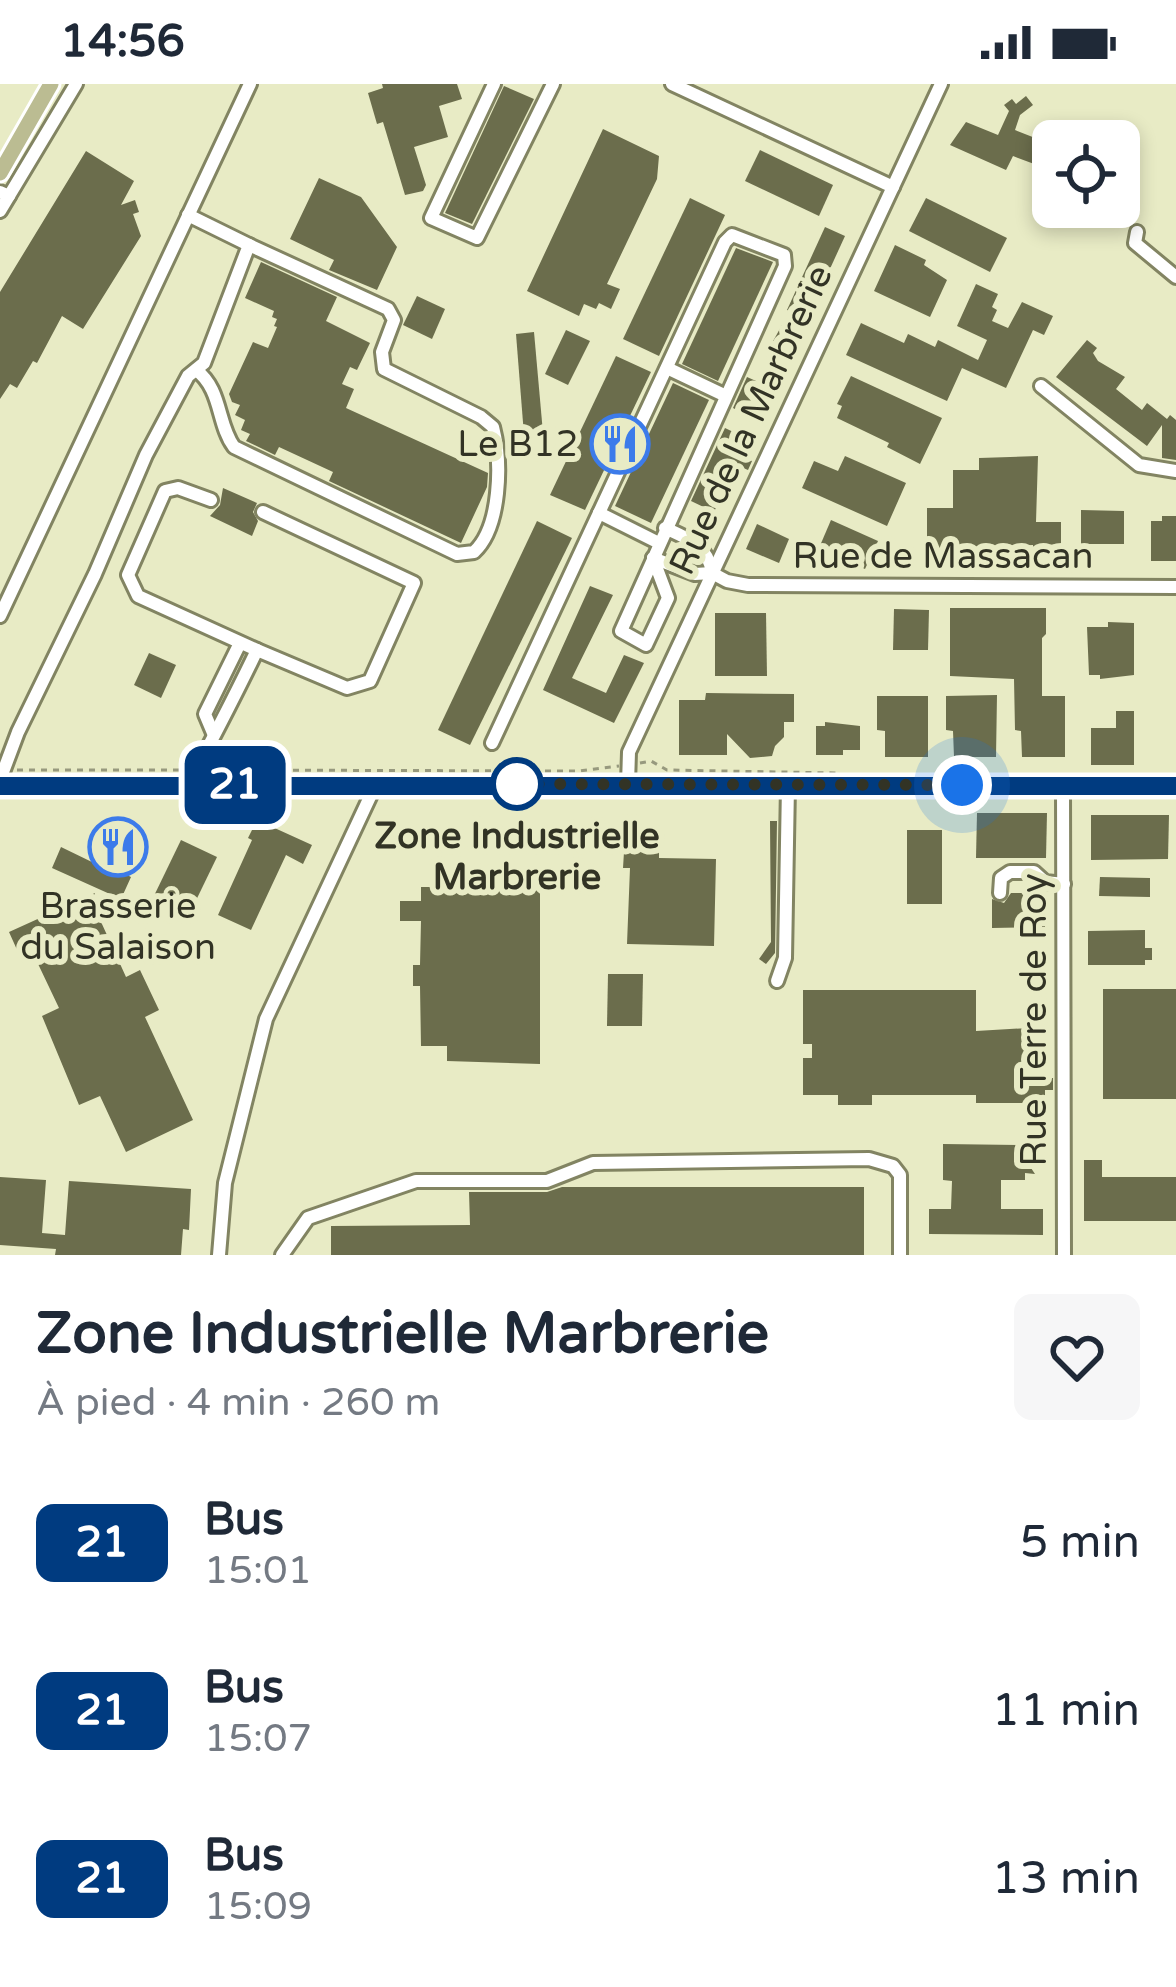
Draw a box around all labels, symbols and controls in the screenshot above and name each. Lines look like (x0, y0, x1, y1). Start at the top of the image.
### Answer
text: 14:56 (60, 15, 185, 69)
map controls (1032, 120, 1140, 228)
button: locate (1032, 120, 1140, 228)
street label: Rue de la Marbrerie (660, 258, 842, 582)
restaurant icon: Le B12 (589, 413, 651, 475)
place label: Le B12 (457, 423, 578, 466)
street label: Rue de Massacan (793, 535, 1093, 578)
line badge: 21 (181, 746, 289, 824)
your location (932, 755, 992, 815)
text: 21 (209, 759, 261, 810)
marker: Zone Industrielle Marbrerie (492, 759, 542, 809)
place label: Zone Industrielle Marbrerie (374, 815, 660, 899)
restaurant icon: Brasserie du Salaison (87, 816, 149, 878)
street label: Rue Terre de Roy (1013, 873, 1056, 1167)
place label: Brasserie du Salaison (20, 885, 216, 969)
button: heart (1014, 1294, 1140, 1420)
text: Zone Industrielle Marbrerie (36, 1300, 769, 1368)
text: À pied · 4 min · 260 m (36, 1379, 440, 1426)
text: Bus (204, 1493, 284, 1547)
text: 5 min (1020, 1516, 1140, 1570)
text: 21 (76, 1517, 128, 1568)
text: 15:01 (204, 1547, 312, 1594)
text: Bus (204, 1661, 284, 1715)
text: 11 min (992, 1684, 1140, 1738)
text: 21 (76, 1685, 128, 1736)
text: 15:07 (204, 1715, 312, 1762)
text: Bus (204, 1829, 284, 1883)
text: 13 min (992, 1852, 1140, 1906)
text: 21 (76, 1853, 128, 1904)
text: 15:09 (204, 1883, 312, 1930)

